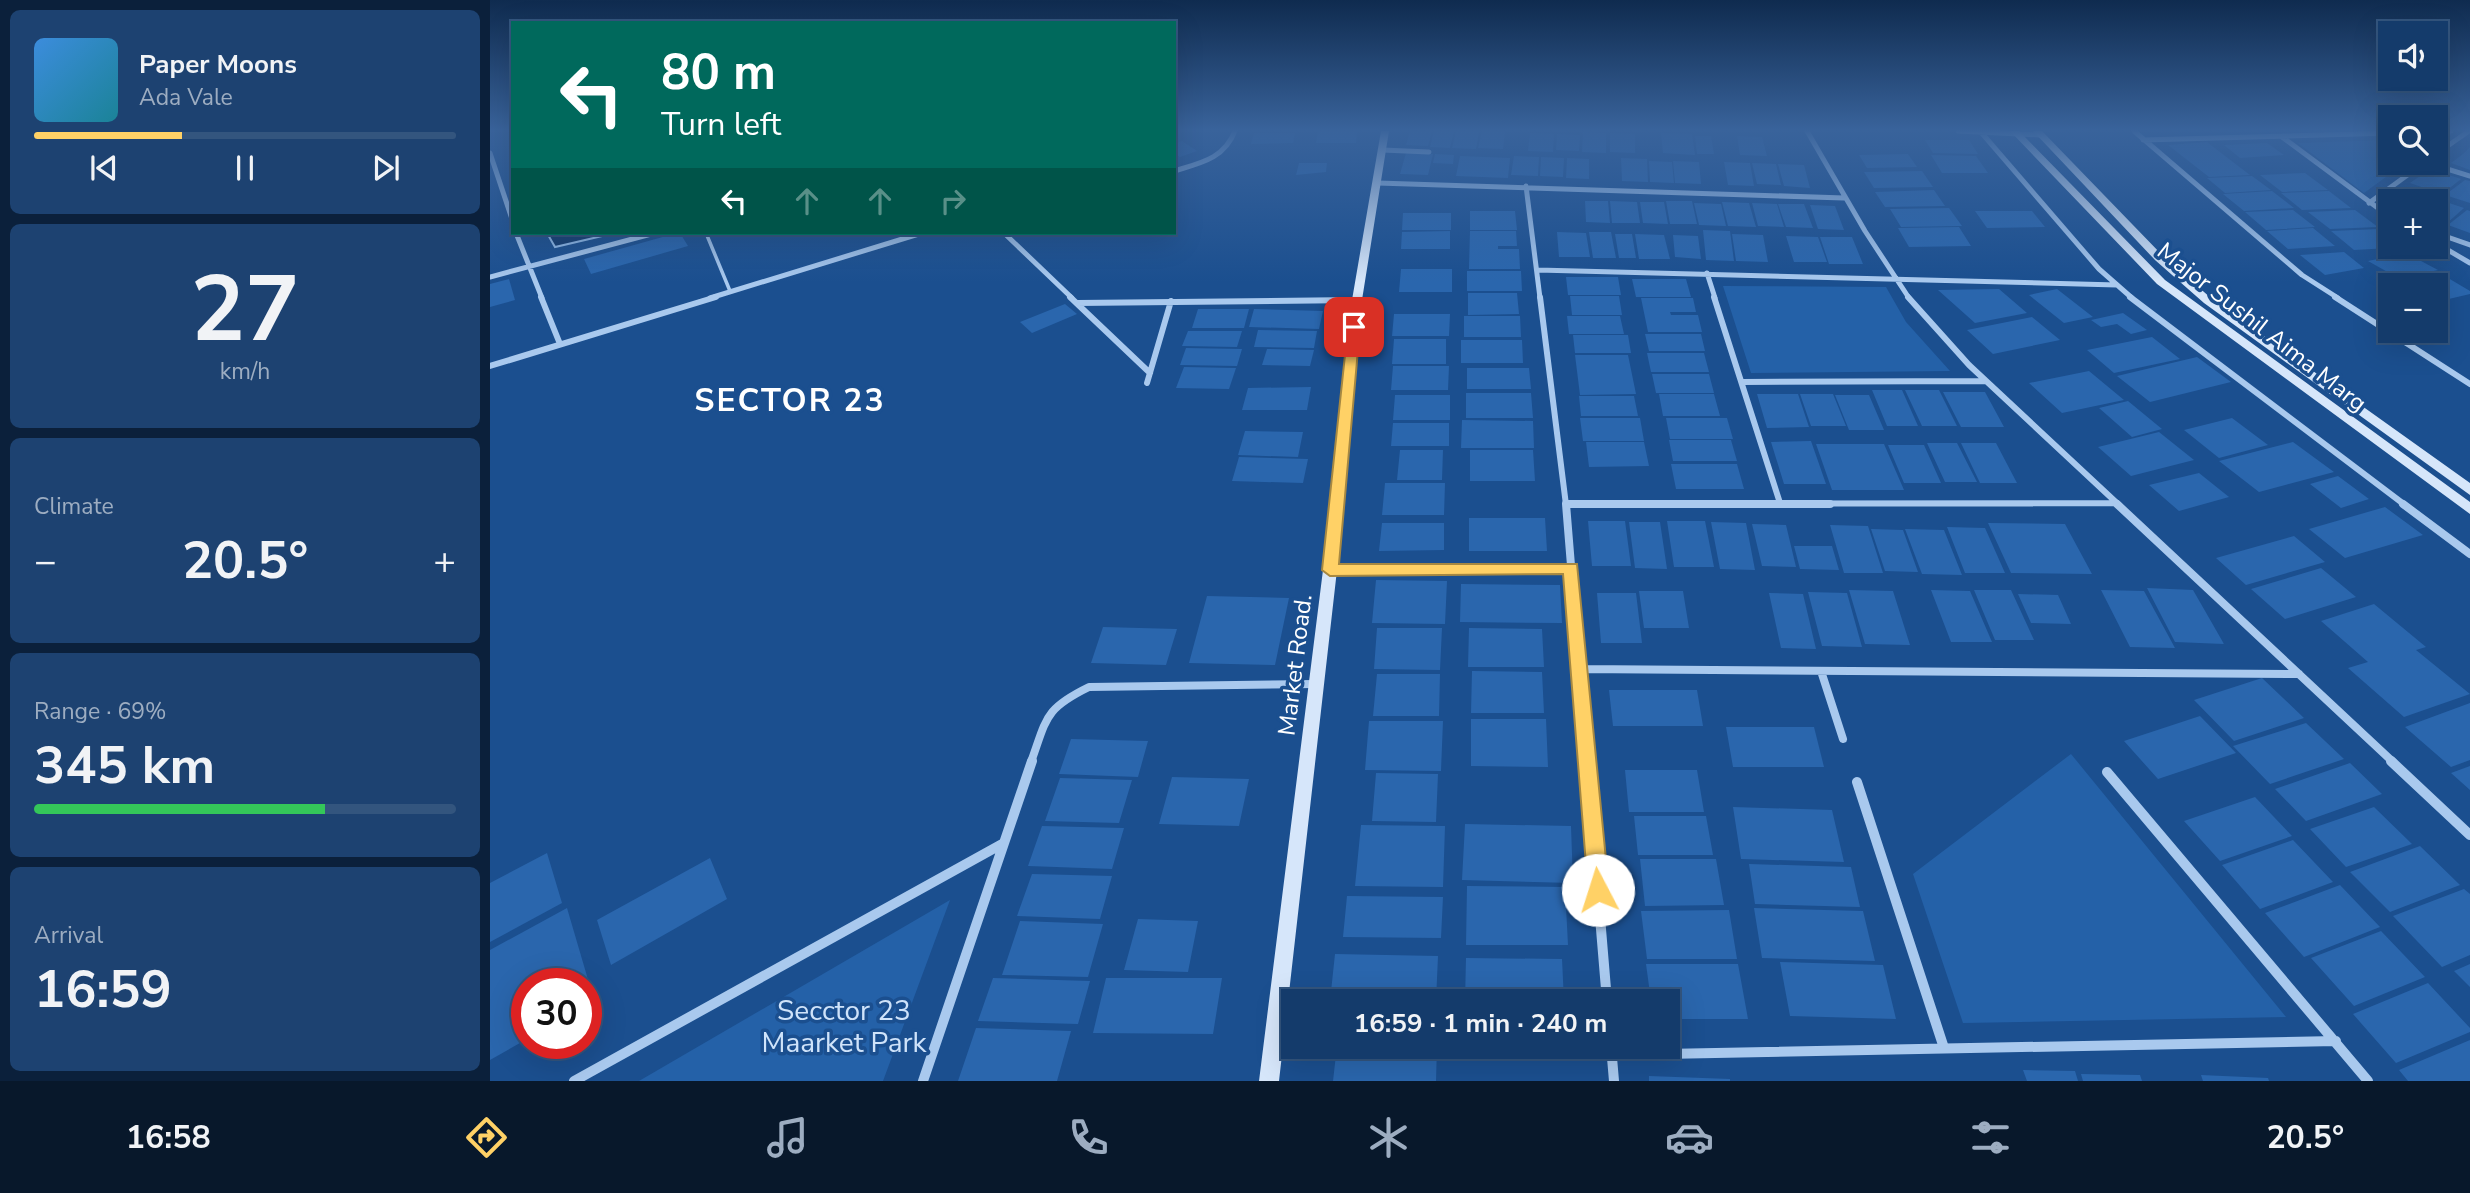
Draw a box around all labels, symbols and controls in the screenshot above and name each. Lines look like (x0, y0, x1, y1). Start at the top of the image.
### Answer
map controls (2378, 21, 2448, 343)
button: sound (2378, 21, 2448, 91)
text: 80 m (661, 39, 776, 106)
text: Paper Moons (139, 47, 297, 82)
icon: left (546, 49, 637, 140)
text: Ada Vale (139, 82, 233, 113)
text: Turn left (661, 103, 781, 146)
button: search (2378, 105, 2448, 175)
icon: previous (85, 149, 123, 187)
icon: pause (226, 149, 264, 187)
icon: next (367, 149, 405, 187)
icon: left (715, 182, 753, 220)
icon: ahead (788, 182, 826, 220)
icon: ahead (861, 182, 899, 220)
icon: right (934, 182, 972, 220)
button: + (2378, 189, 2448, 259)
street label: Major Sushil Aima Marg (2151, 235, 2373, 419)
text: 27 (190, 248, 300, 372)
button: − (2378, 273, 2448, 343)
pin (1324, 297, 1384, 357)
icon: arrive (1335, 308, 1373, 346)
text: km/h (220, 356, 270, 387)
district label: SECTOR 23 (694, 379, 886, 422)
text: Climate (34, 491, 114, 522)
text: 20.5° (182, 525, 308, 596)
text: − (34, 536, 57, 587)
text: + (433, 536, 456, 587)
street label: Market Road. (1270, 592, 1320, 738)
text: Range · 69% (34, 696, 166, 727)
text: 345 km (34, 730, 215, 801)
position arrow (1561, 853, 1635, 927)
text: Arrival (34, 920, 103, 951)
text: 16:59 (34, 954, 172, 1025)
speed limit sign: 30 (511, 968, 602, 1059)
park label: Secctor 23 Maarket Park (761, 992, 928, 1062)
text: 16:59 · 1 min · 240 m (1354, 1006, 1607, 1041)
icon: directions (462, 1113, 511, 1162)
icon: music (763, 1113, 812, 1162)
icon: phone (1064, 1113, 1113, 1162)
icon: climate (1364, 1113, 1413, 1162)
icon: car (1665, 1113, 1714, 1162)
icon: filters (1966, 1113, 2015, 1162)
text: 16:58 (126, 1116, 211, 1159)
text: 20.5° (2266, 1116, 2344, 1159)

